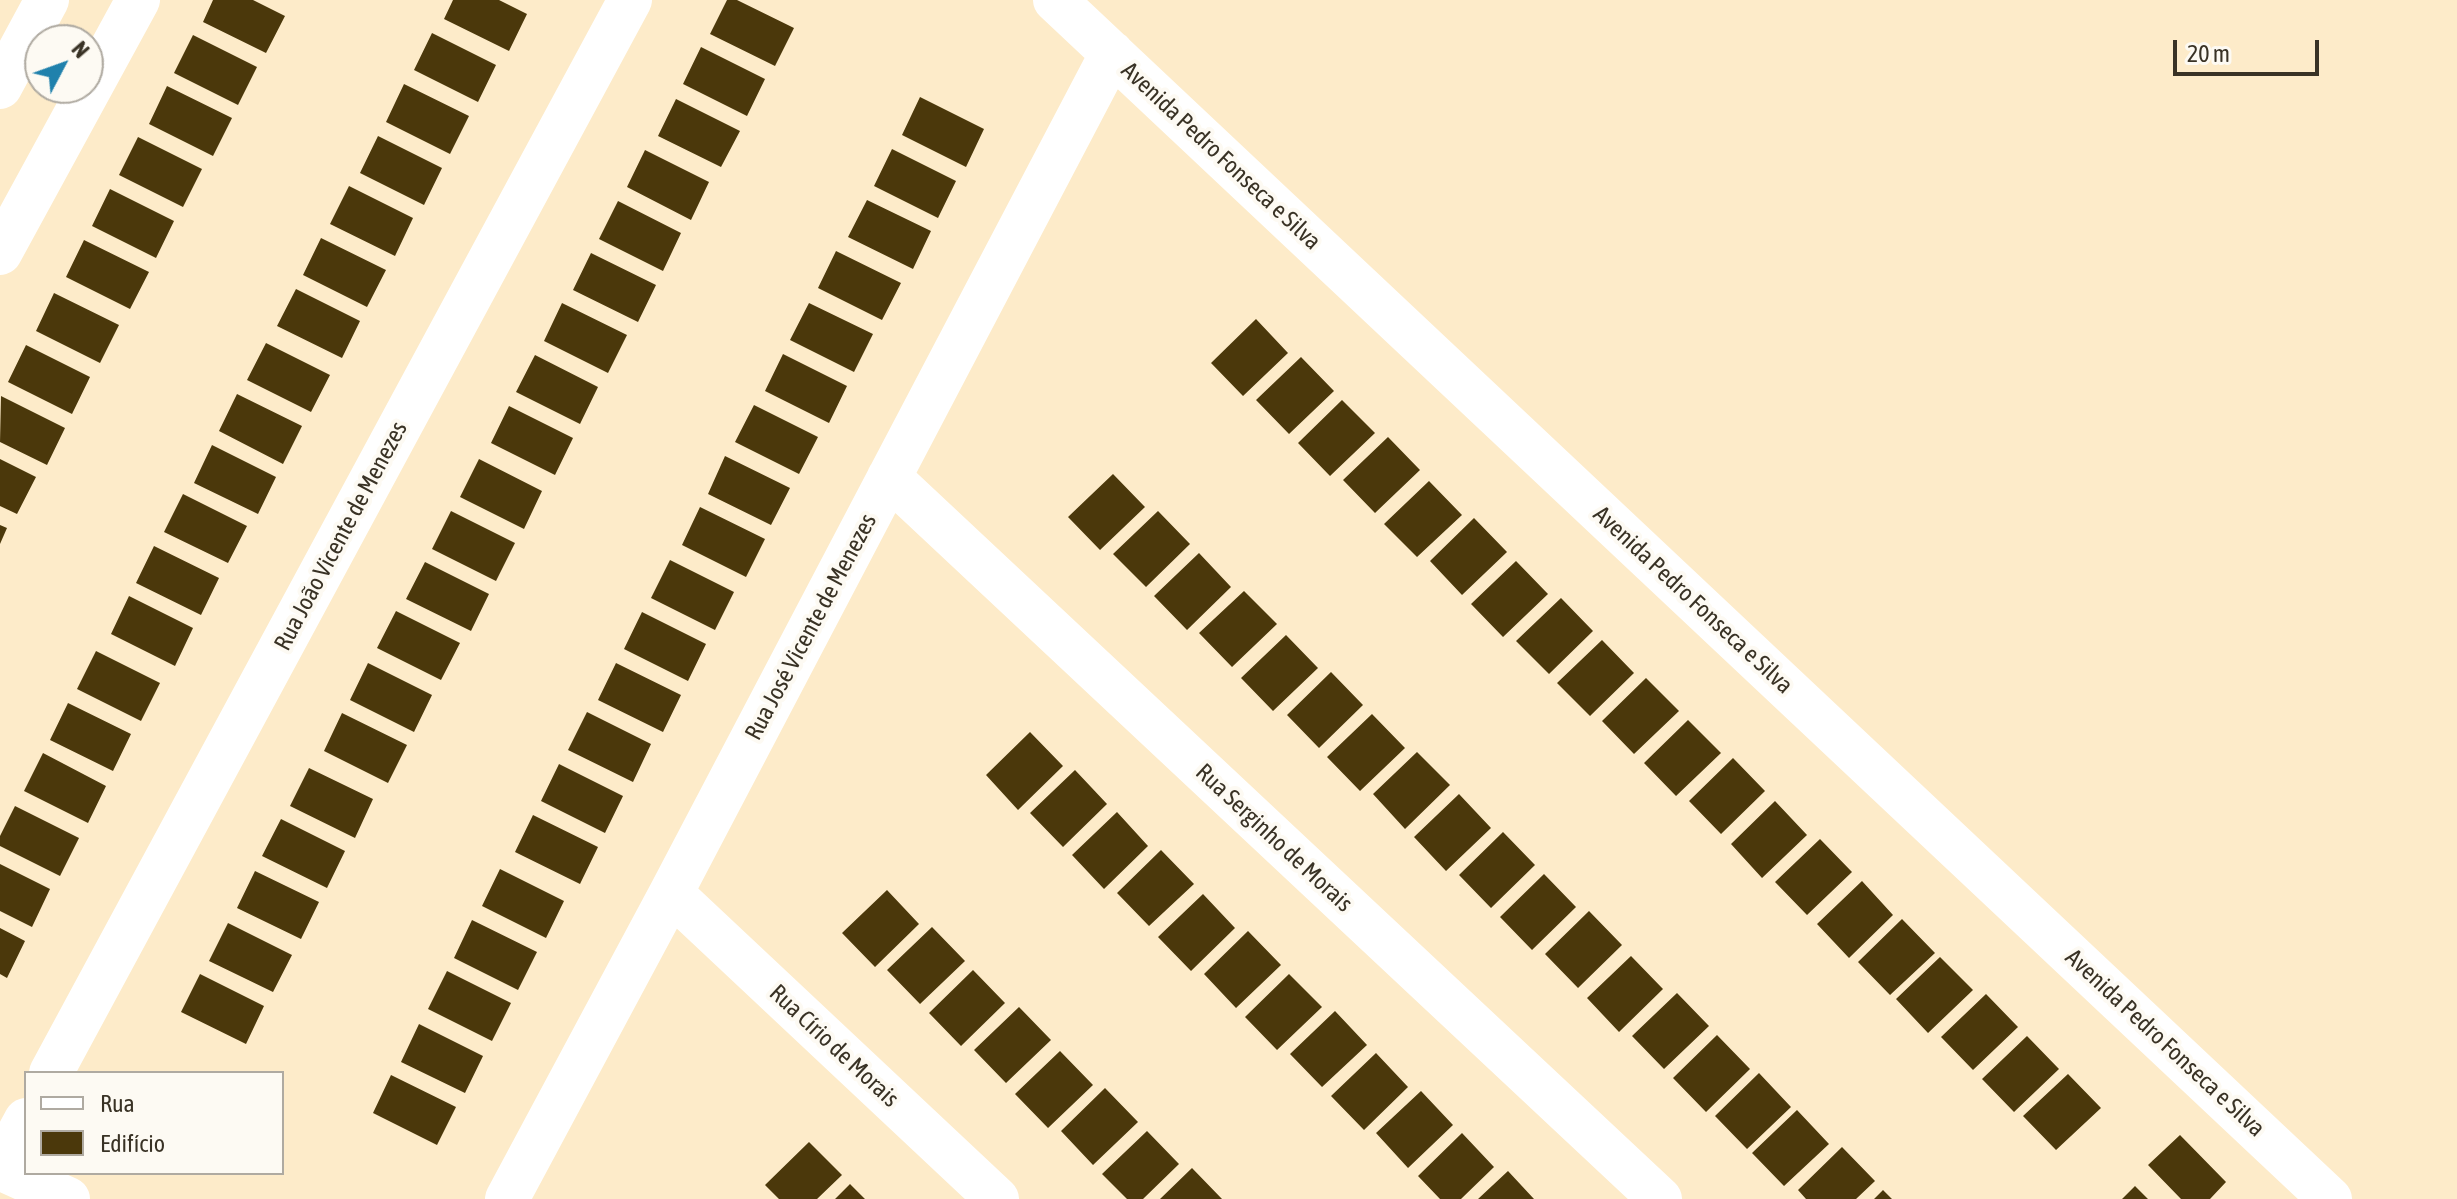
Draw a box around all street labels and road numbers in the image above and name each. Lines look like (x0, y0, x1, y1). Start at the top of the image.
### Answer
street label: Avenida Pedro Fonseca e Silva (1115, 56, 1327, 256)
street label: Rua João Vicente de Menezes (268, 417, 414, 655)
street label: Avenida Pedro Fonseca e Silva (1587, 500, 1799, 700)
street label: Rua José Vicente de Menezes (739, 509, 883, 745)
street label: Rua Serginho de Morais (1190, 758, 1358, 918)
street label: Avenida Pedro Fonseca e Silva (2059, 943, 2271, 1143)
street label: Rua Círio de Morais (763, 979, 905, 1113)

